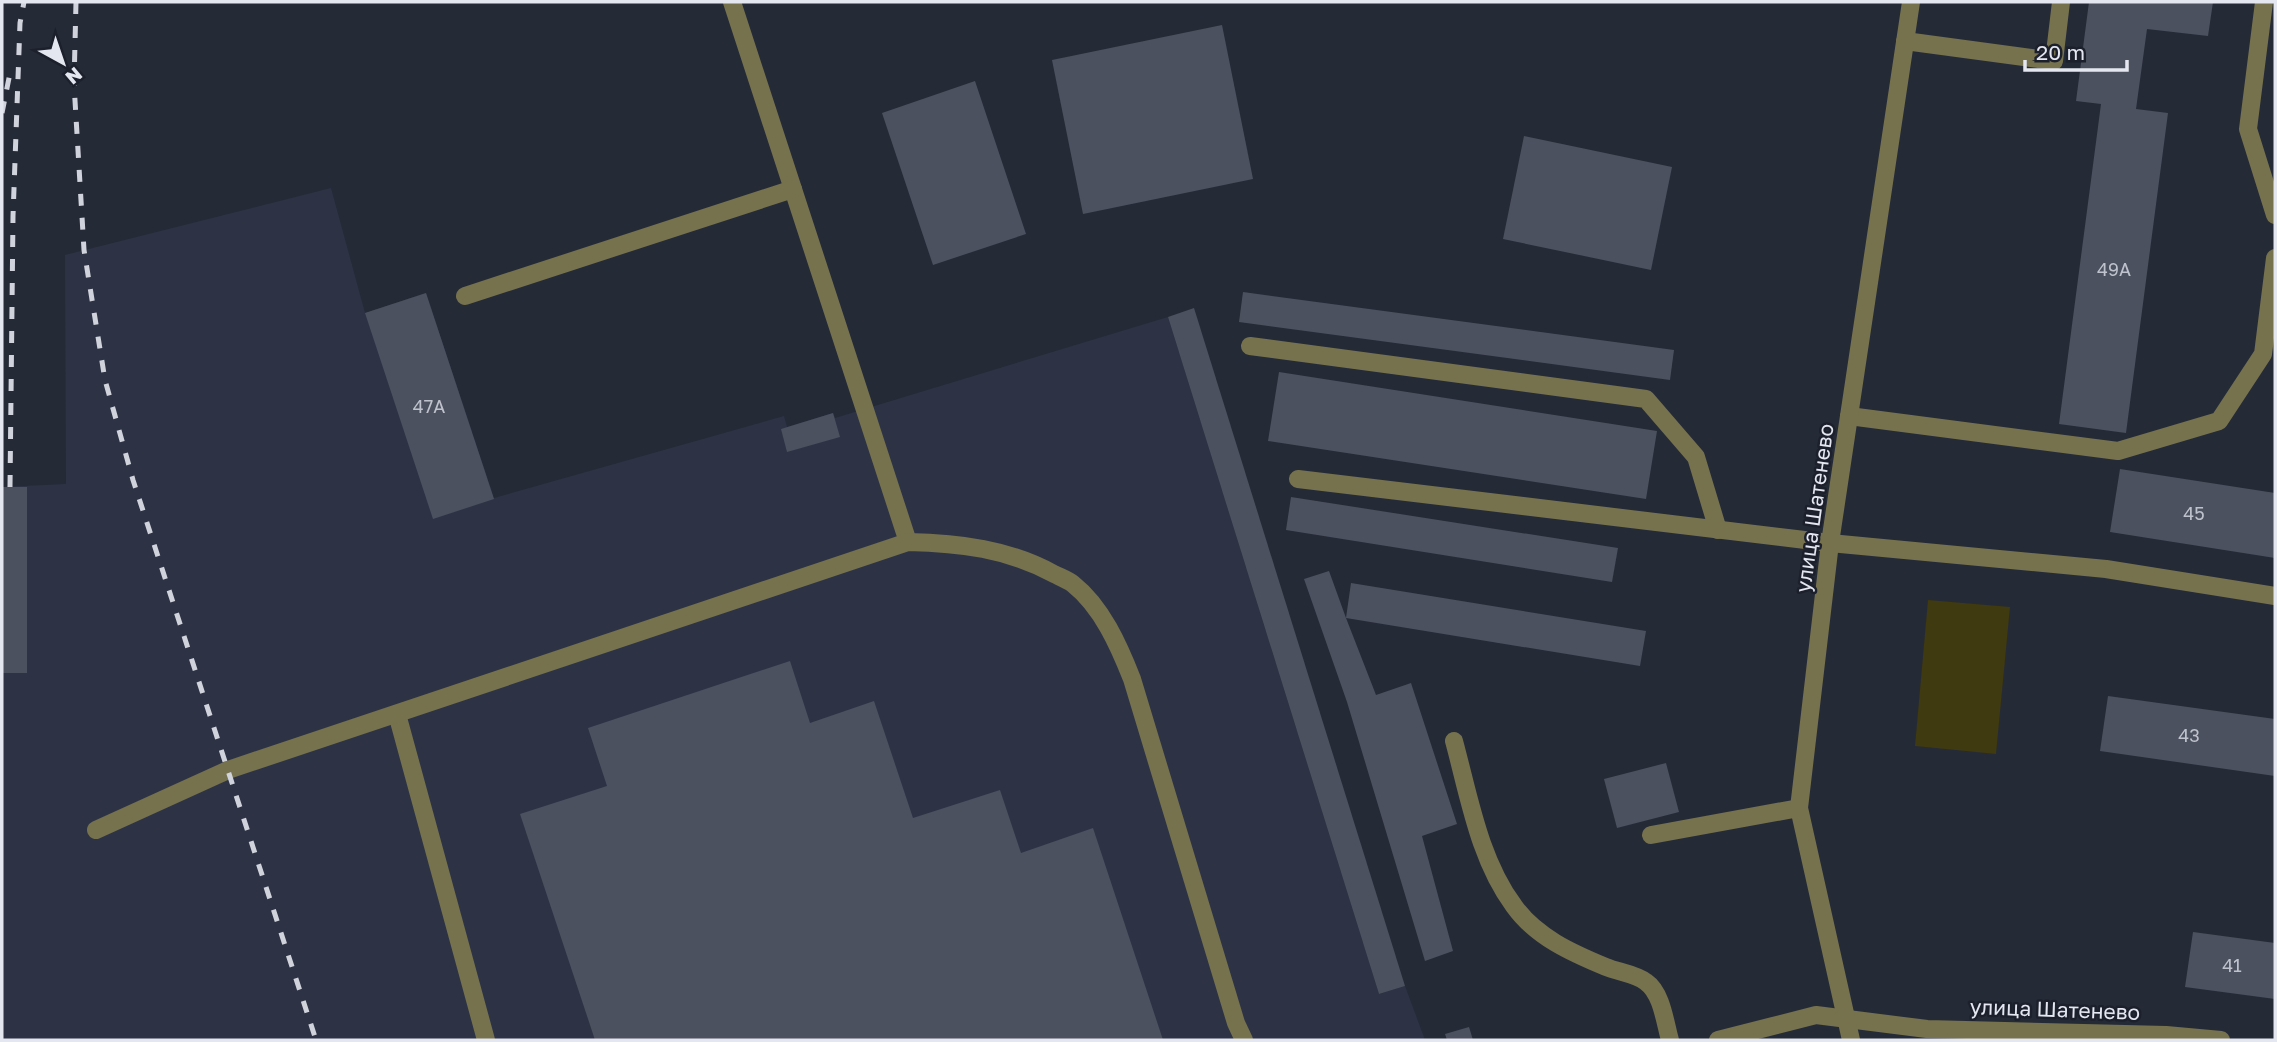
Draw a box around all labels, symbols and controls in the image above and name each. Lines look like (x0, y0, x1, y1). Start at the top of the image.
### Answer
north arrow (28, 28, 98, 98)
scale bar (2025, 28, 2126, 72)
text: 20 m (2036, 39, 2085, 65)
text: N (61, 63, 87, 90)
house number: 49А (2097, 258, 2131, 280)
house number: 47А (413, 395, 445, 417)
street label: улица Шатенево (1789, 422, 1839, 594)
house number: 45 (2183, 502, 2205, 524)
house number: 43 (2178, 724, 2200, 746)
house number: 41 (2222, 954, 2242, 976)
street label: улица Шатенево (1969, 993, 2141, 1025)

